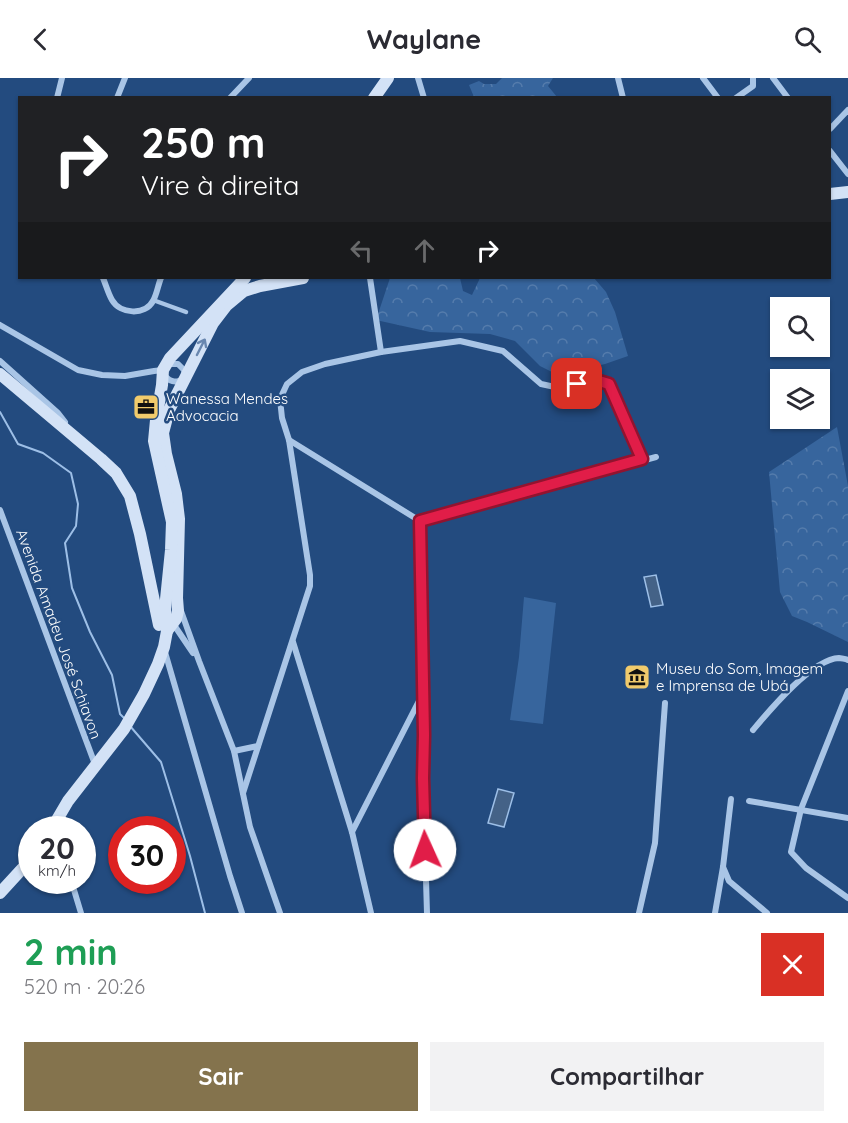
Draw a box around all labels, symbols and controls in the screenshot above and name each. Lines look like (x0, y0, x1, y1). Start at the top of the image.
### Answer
text: Waylane (367, 22, 481, 56)
icon: back (24, 23, 57, 56)
icon: search (791, 23, 824, 56)
text: 250 m (141, 116, 265, 169)
icon: right (42, 120, 120, 198)
text: Vire à direita (141, 168, 299, 202)
icon: left (345, 234, 378, 267)
icon: ahead (408, 234, 441, 267)
icon: right (471, 234, 504, 267)
map controls (770, 297, 830, 429)
button: search (770, 297, 830, 357)
one-way arrow (196, 338, 207, 356)
pin (551, 358, 602, 409)
icon: arrive (560, 367, 593, 400)
button: layers (770, 369, 830, 429)
place label: Wanessa Mendes Advocacia (166, 389, 288, 425)
office icon: Wanessa Mendes Advocacia (131, 392, 161, 422)
street label: Avenida Amadeu José Schiavon (12, 526, 106, 742)
place label: Museu do Som, Imagem e Imprensa de Ubá (656, 659, 823, 695)
museum icon: Museu do Som, Imagem e Imprensa de Ubá (622, 662, 652, 692)
speed limit sign: 30 (108, 816, 186, 894)
position arrow (393, 818, 457, 882)
text: 20 (39, 829, 75, 867)
text: km/h (38, 861, 76, 880)
text: 2 min (24, 929, 118, 974)
button: close (761, 933, 824, 996)
text: 520 m · 20:26 (24, 974, 145, 999)
button: Sair (24, 1042, 418, 1111)
button: Compartilhar (430, 1042, 824, 1111)

